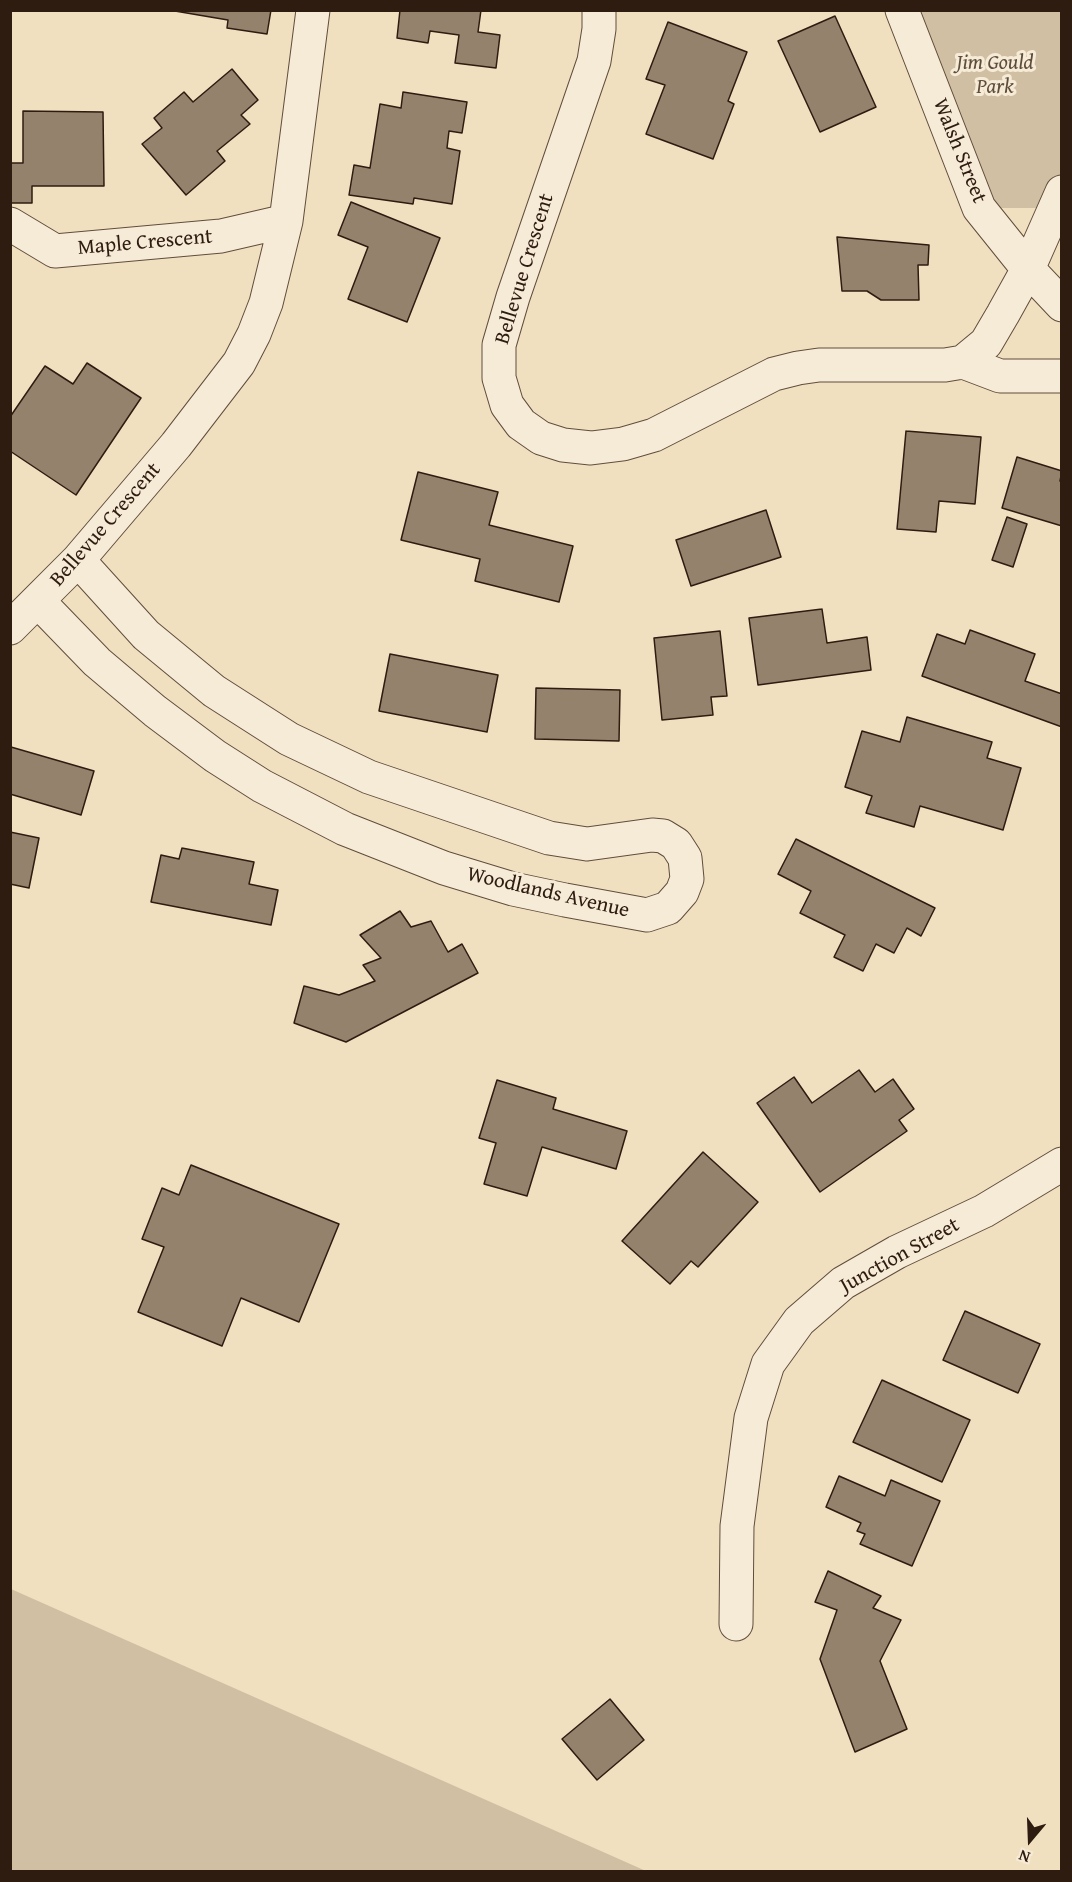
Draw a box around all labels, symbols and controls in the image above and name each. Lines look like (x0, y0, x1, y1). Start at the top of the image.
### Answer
park label: Jim Gould Park (956, 51, 1034, 101)
street label: Walsh Street (927, 95, 991, 207)
street label: Bellevue Crescent (490, 191, 560, 347)
street label: Maple Crescent (77, 225, 213, 261)
street label: Bellevue Crescent (45, 458, 167, 592)
street label: Woodlands Avenue (464, 862, 632, 924)
street label: Junction Street (836, 1213, 964, 1299)
north arrow (1000, 1810, 1060, 1870)
text: N (1015, 1844, 1033, 1870)

